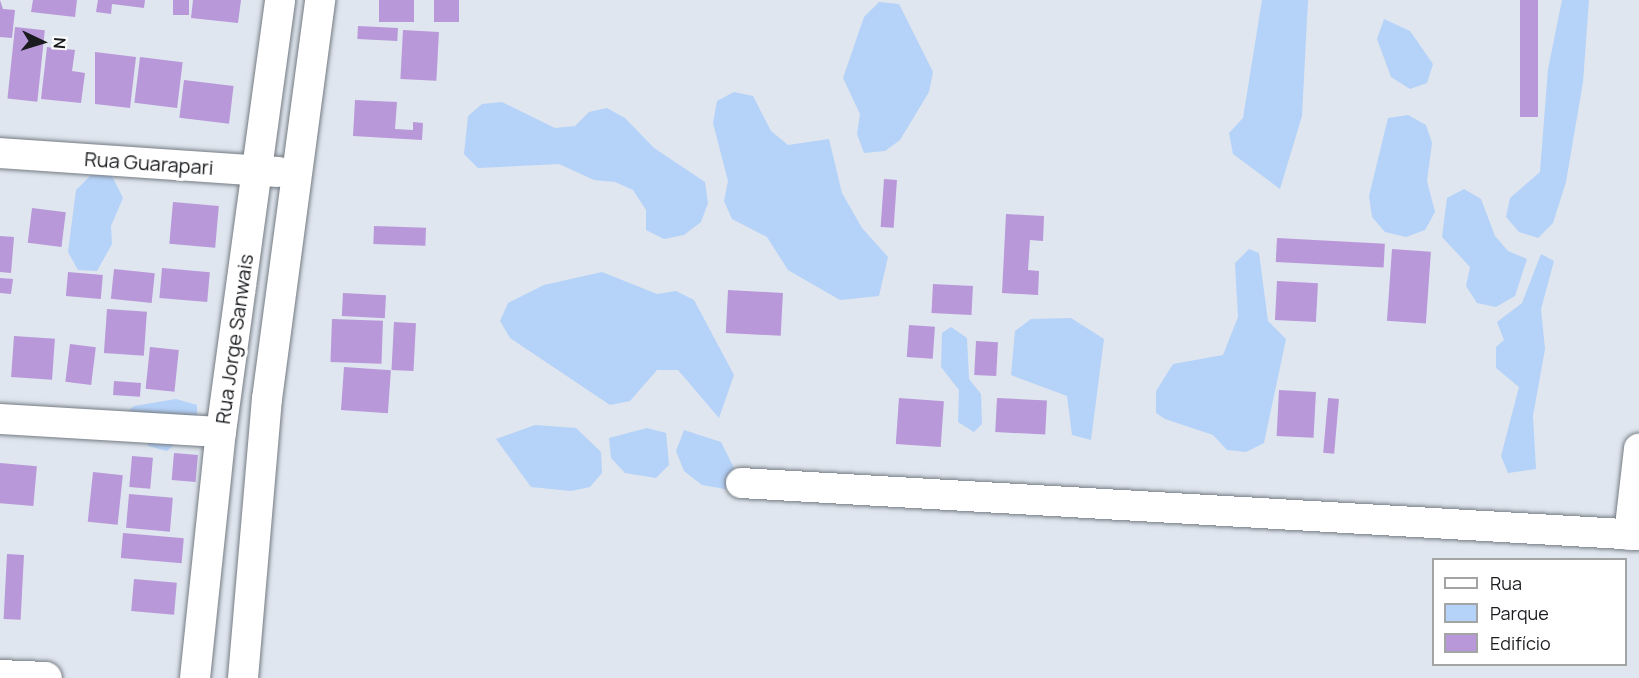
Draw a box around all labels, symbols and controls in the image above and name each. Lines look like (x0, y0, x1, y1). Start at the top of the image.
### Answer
north arrow (12, 12, 72, 72)
text: N (49, 37, 71, 50)
street label: Rua Guarapari (84, 147, 214, 179)
street label: Rua Jorge Sanwais (210, 252, 258, 426)
legend (1432, 558, 1627, 666)
text: Rua (1490, 571, 1522, 595)
text: Parque (1490, 601, 1549, 625)
text: Edifício (1490, 631, 1551, 655)

